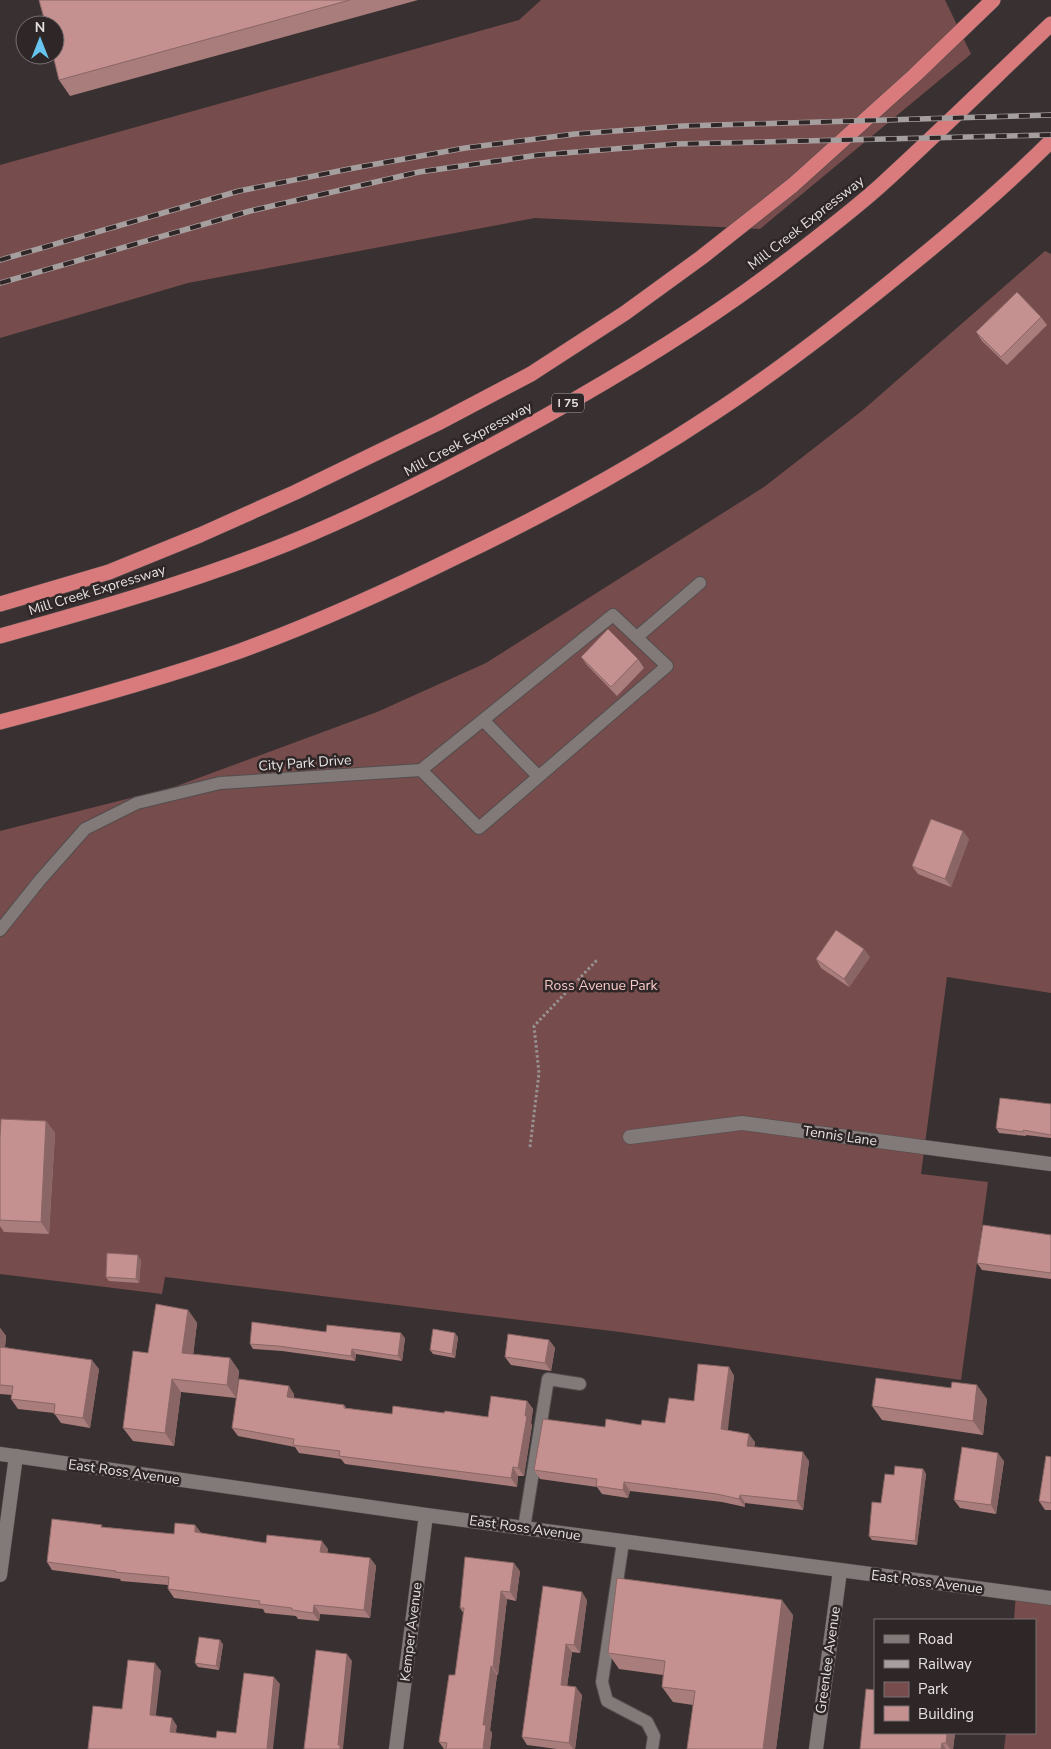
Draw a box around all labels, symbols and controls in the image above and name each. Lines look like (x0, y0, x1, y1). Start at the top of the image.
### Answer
north arrow (15, 15, 65, 65)
text: N (35, 18, 45, 37)
street label: Mill Creek Expressway (744, 171, 869, 274)
road number: I 75 (552, 393, 584, 412)
street label: Mill Creek Expressway (401, 397, 536, 481)
street label: Mill Creek Expressway (26, 560, 169, 620)
street label: City Park Drive (258, 750, 352, 776)
park label: Ross Avenue Park (544, 976, 659, 995)
street label: Tennis Lane (802, 1121, 878, 1151)
street label: East Ross Avenue (67, 1455, 181, 1489)
street label: East Ross Avenue (468, 1511, 582, 1545)
street label: East Ross Avenue (870, 1566, 984, 1598)
street label: Kemper Avenue (395, 1581, 427, 1683)
street label: Greenlee Avenue (811, 1605, 845, 1715)
legend (874, 1619, 1036, 1734)
text: Road (918, 1629, 953, 1649)
text: Railway (918, 1654, 972, 1674)
text: Park (918, 1679, 948, 1699)
text: Building (918, 1704, 974, 1724)

